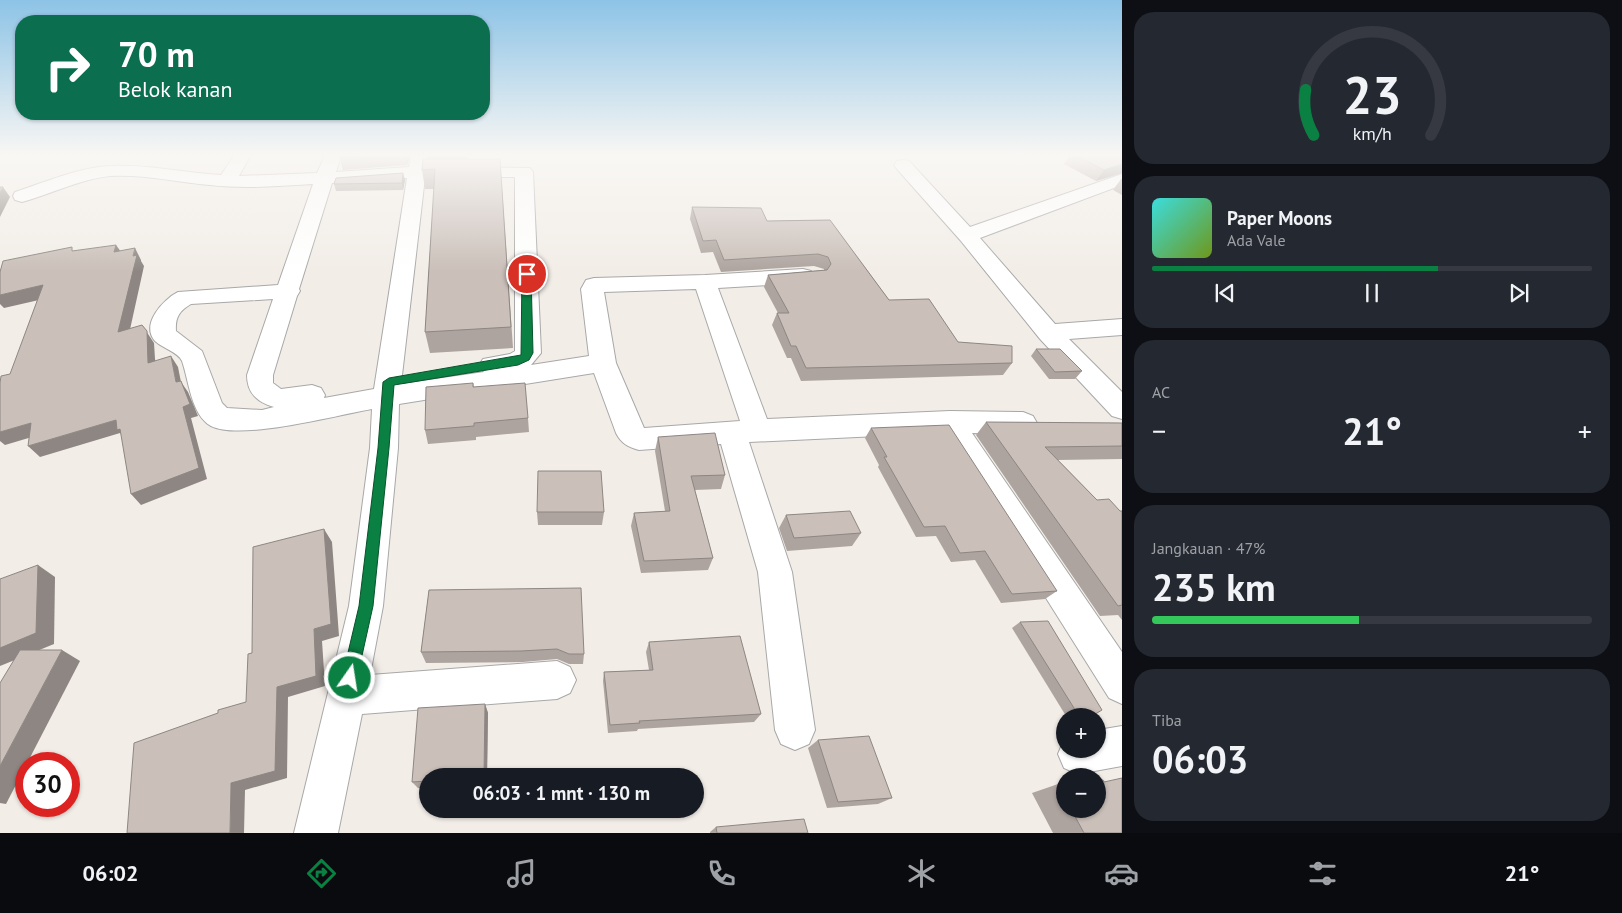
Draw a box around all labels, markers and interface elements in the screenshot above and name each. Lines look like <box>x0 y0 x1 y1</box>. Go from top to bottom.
text: 70 m <box>118 31 195 77</box>
icon: right <box>35 35 100 100</box>
text: 23 <box>1343 61 1401 128</box>
text: Belok kanan <box>118 75 232 103</box>
text: km/h <box>1352 122 1392 145</box>
text: Paper Moons <box>1227 206 1332 230</box>
text: Ada Vale <box>1227 230 1286 250</box>
pin <box>506 253 548 295</box>
icon: arrive <box>513 260 541 288</box>
icon: previous <box>1211 279 1239 307</box>
icon: pause <box>1358 279 1386 307</box>
icon: next <box>1505 279 1533 307</box>
text: AC <box>1152 382 1170 402</box>
text: 21° <box>1342 406 1402 455</box>
text: − <box>1152 412 1166 449</box>
text: + <box>1578 412 1592 449</box>
text: Jangkauan · 47% <box>1152 538 1265 558</box>
text: 235 km <box>1152 562 1276 611</box>
position arrow <box>323 651 375 703</box>
map controls <box>1056 708 1106 818</box>
button: + <box>1056 708 1106 758</box>
text: Tiba <box>1152 710 1182 730</box>
text: 06:03 <box>1152 734 1248 783</box>
speed limit sign: 30 <box>15 752 80 817</box>
button: − <box>1056 768 1106 818</box>
text: 06:03 · 1 mnt · 130 m <box>473 781 650 805</box>
icon: directions <box>304 856 339 891</box>
icon: music <box>504 856 539 891</box>
icon: phone <box>704 856 739 891</box>
icon: climate <box>904 856 939 891</box>
icon: car <box>1104 856 1139 891</box>
icon: filters <box>1305 856 1340 891</box>
text: 06:02 <box>83 859 138 887</box>
text: 21° <box>1505 859 1539 887</box>

